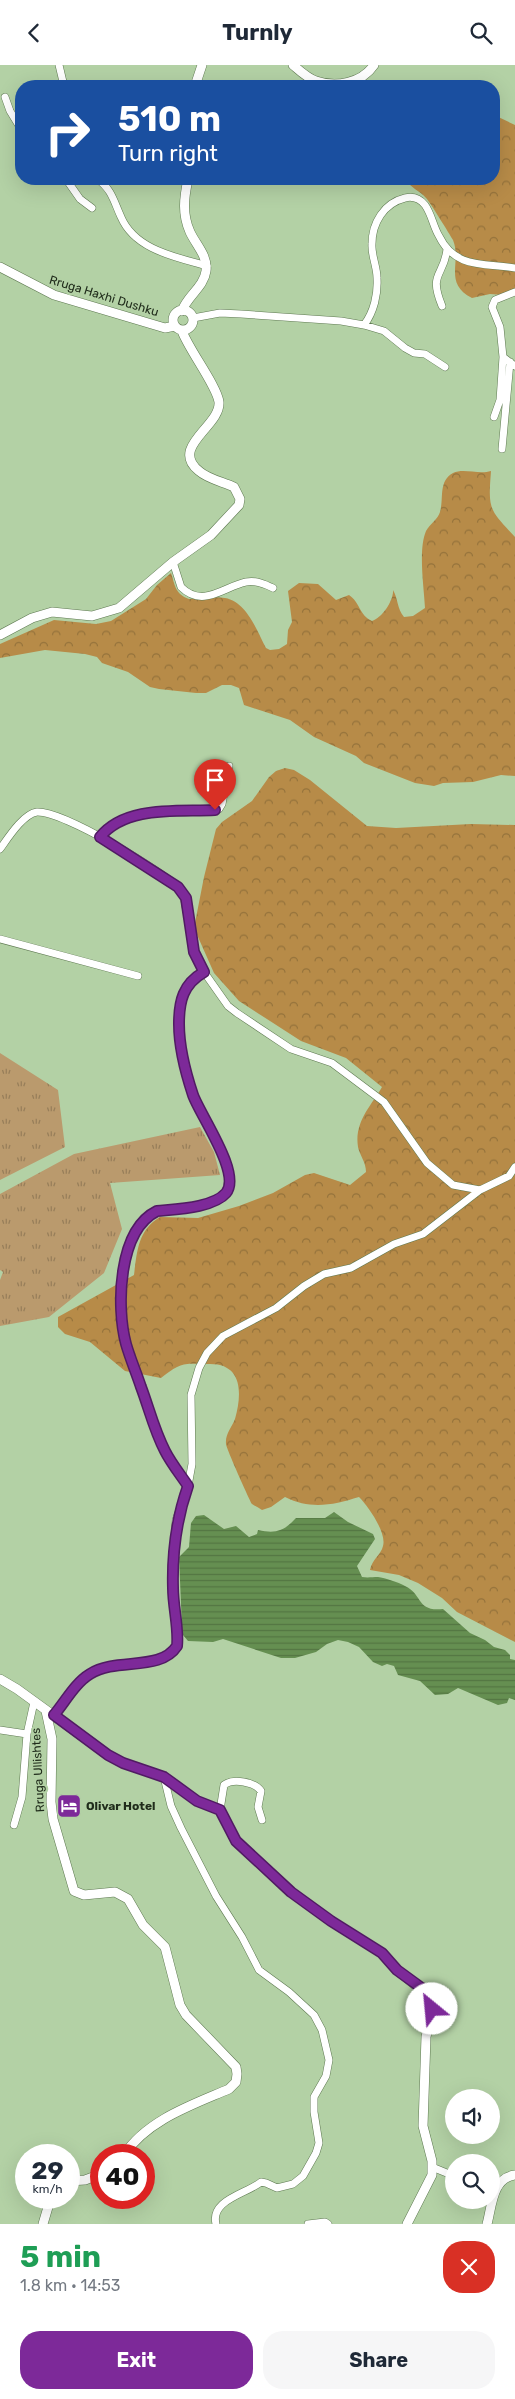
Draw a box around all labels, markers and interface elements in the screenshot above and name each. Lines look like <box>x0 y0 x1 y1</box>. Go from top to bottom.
icon: back <box>20 19 48 47</box>
text: Turnly <box>222 19 293 46</box>
icon: search <box>467 19 495 47</box>
text: 510 m <box>118 98 221 140</box>
icon: right <box>35 100 100 165</box>
text: Turn right <box>118 140 218 167</box>
street label: Rruga Haxhi Dushku <box>48 273 160 319</box>
pin <box>194 759 236 810</box>
icon: arrive <box>201 766 229 794</box>
street label: Rruga Ullishtes <box>29 1727 47 1813</box>
hotel icon: Olivar Hotel <box>56 1793 82 1819</box>
place label: Olivar Hotel <box>86 1799 156 1813</box>
position arrow <box>405 1982 457 2034</box>
map controls <box>445 2089 500 2209</box>
button: sound <box>445 2089 500 2144</box>
speed limit sign: 40 <box>90 2144 155 2209</box>
button: search <box>445 2154 500 2209</box>
text: 29 <box>31 2156 64 2185</box>
text: km/h <box>33 2182 62 2196</box>
text: 5 min <box>20 2239 101 2275</box>
button: close <box>443 2241 495 2293</box>
text: 1.8 km · 14:53 <box>20 2276 120 2295</box>
button: Exit <box>20 2331 253 2389</box>
button: Share <box>263 2331 495 2389</box>

